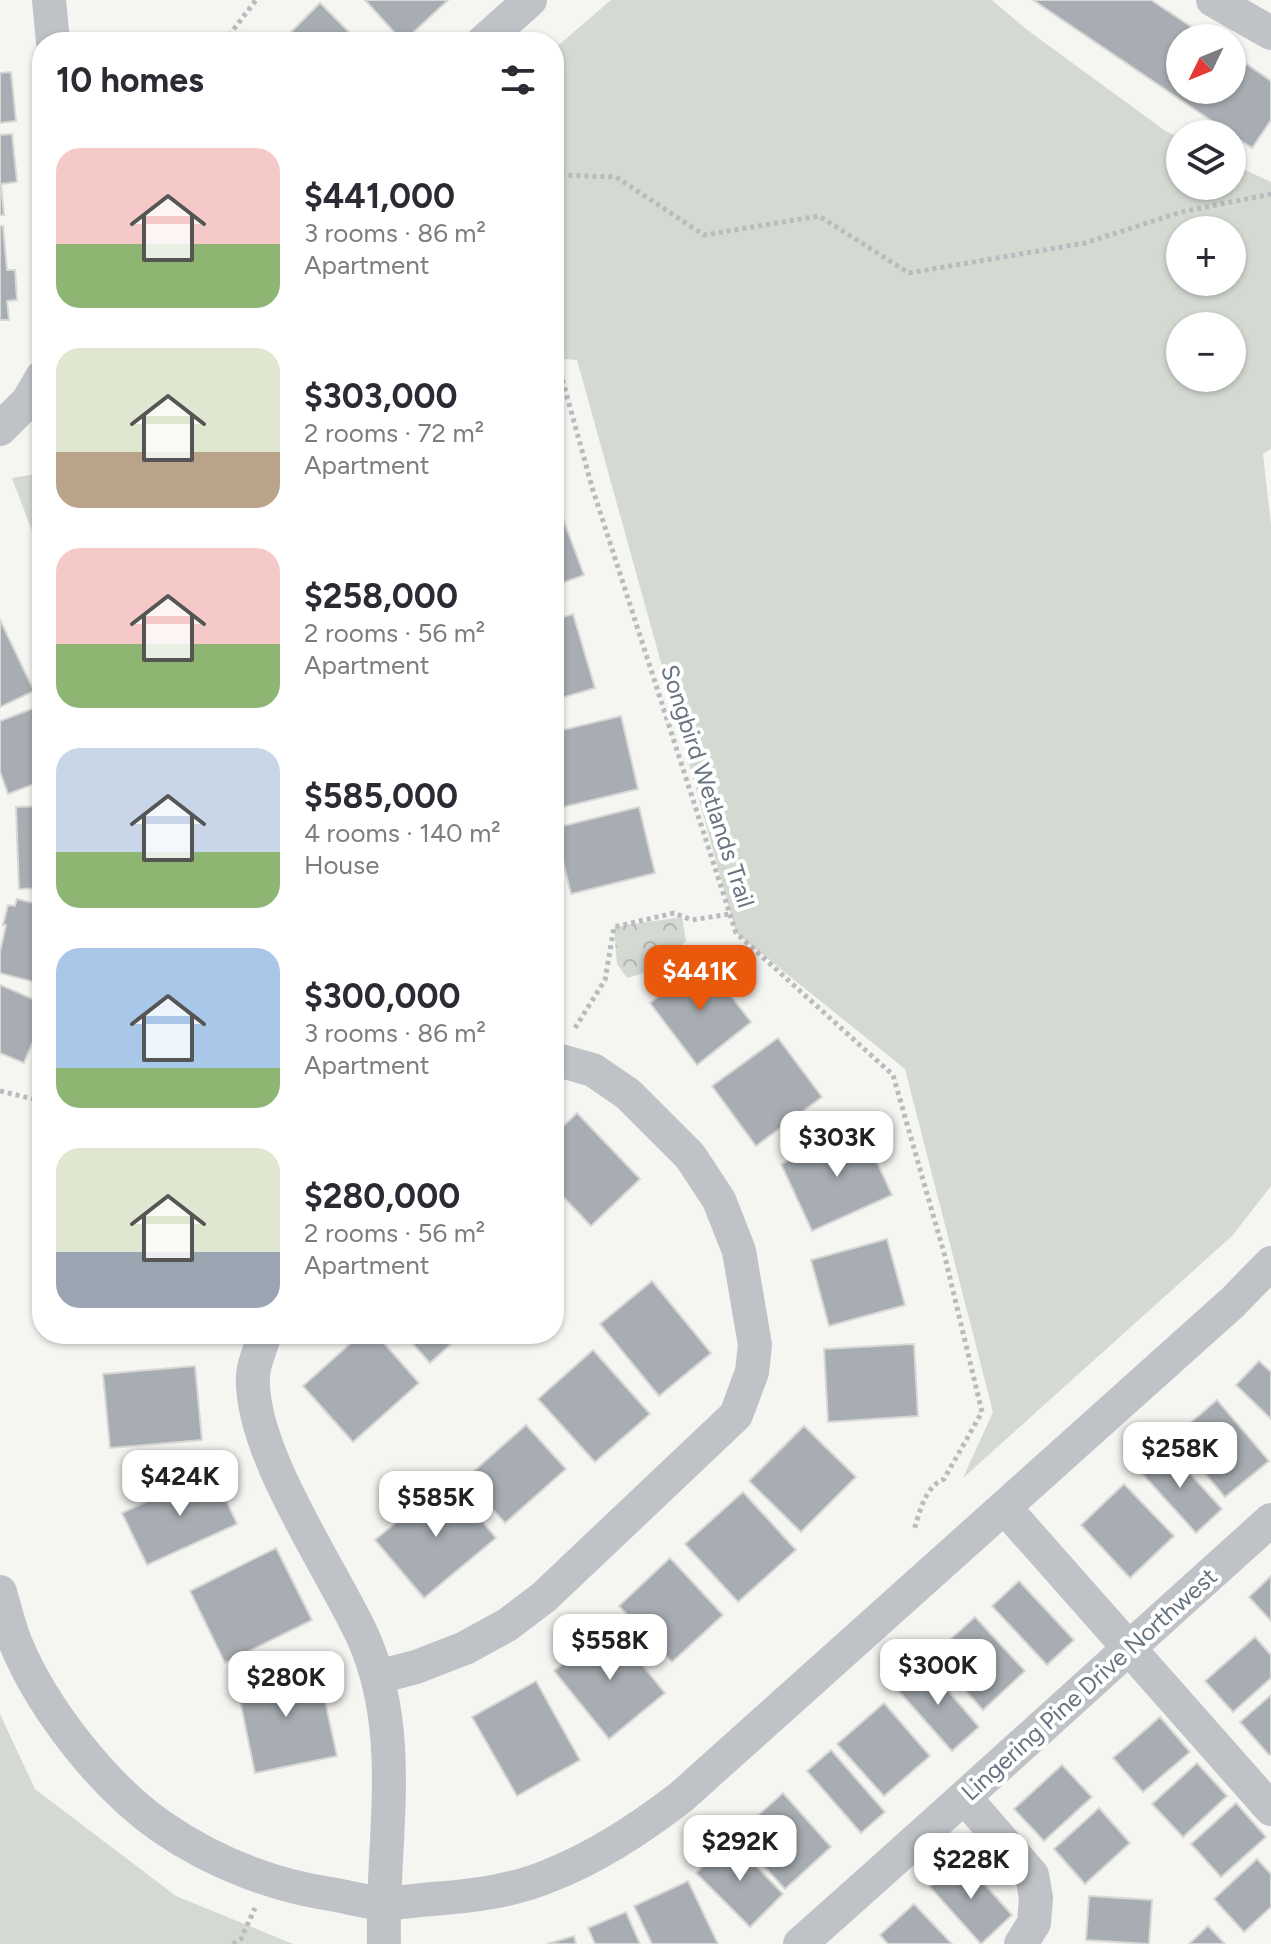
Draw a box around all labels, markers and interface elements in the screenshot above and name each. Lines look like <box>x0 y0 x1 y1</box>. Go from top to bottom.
north arrow <box>1166 24 1246 104</box>
map controls <box>1166 24 1246 392</box>
icon: filters <box>496 58 540 102</box>
text: 10 homes <box>56 60 204 101</box>
button: layers <box>1166 120 1246 200</box>
text: $441,000 <box>304 176 455 217</box>
icon: home <box>120 180 216 276</box>
button: + <box>1166 216 1246 296</box>
text: 3 rooms · 86 m² <box>304 217 486 249</box>
text: Apartment <box>304 249 430 281</box>
button: − <box>1166 312 1246 392</box>
text: $303,000 <box>304 376 458 417</box>
icon: home <box>120 380 216 476</box>
text: 2 rooms · 72 m² <box>304 417 484 449</box>
text: Apartment <box>304 449 430 481</box>
text: $258,000 <box>304 576 458 617</box>
icon: home <box>120 580 216 676</box>
text: 2 rooms · 56 m² <box>304 617 485 649</box>
text: Apartment <box>304 649 430 681</box>
street label: Songbird Wetlands Trail <box>655 661 761 911</box>
text: $585,000 <box>304 776 458 817</box>
icon: home <box>120 780 216 876</box>
text: 4 rooms · 140 m² <box>304 817 501 849</box>
text: House <box>304 849 379 881</box>
pin: $441K <box>644 945 756 1013</box>
text: $441K <box>662 955 738 987</box>
text: $300,000 <box>304 976 461 1017</box>
icon: home <box>120 980 216 1076</box>
text: 3 rooms · 86 m² <box>304 1017 486 1049</box>
text: Apartment <box>304 1049 430 1081</box>
pin: $303K <box>781 1111 893 1179</box>
text: $303K <box>798 1121 876 1153</box>
text: $280,000 <box>304 1176 460 1217</box>
icon: home <box>120 1180 216 1276</box>
text: 2 rooms · 56 m² <box>304 1217 485 1249</box>
text: Apartment <box>304 1249 430 1281</box>
pin: $258K <box>1124 1422 1236 1490</box>
text: $258K <box>1141 1432 1219 1464</box>
pin: $424K <box>124 1450 236 1518</box>
text: $424K <box>140 1460 220 1492</box>
pin: $585K <box>380 1471 492 1539</box>
text: $585K <box>397 1481 475 1513</box>
street label: Lingering Pine Drive Northwest <box>955 1562 1223 1806</box>
pin: $558K <box>554 1614 666 1682</box>
text: $558K <box>571 1624 649 1656</box>
pin: $300K <box>882 1639 994 1707</box>
text: $300K <box>898 1649 978 1681</box>
pin: $280K <box>230 1651 342 1719</box>
text: $280K <box>246 1661 326 1693</box>
pin: $292K <box>684 1815 796 1883</box>
text: $292K <box>702 1825 778 1857</box>
pin: $228K <box>915 1833 1027 1901</box>
text: $228K <box>932 1843 1010 1875</box>

